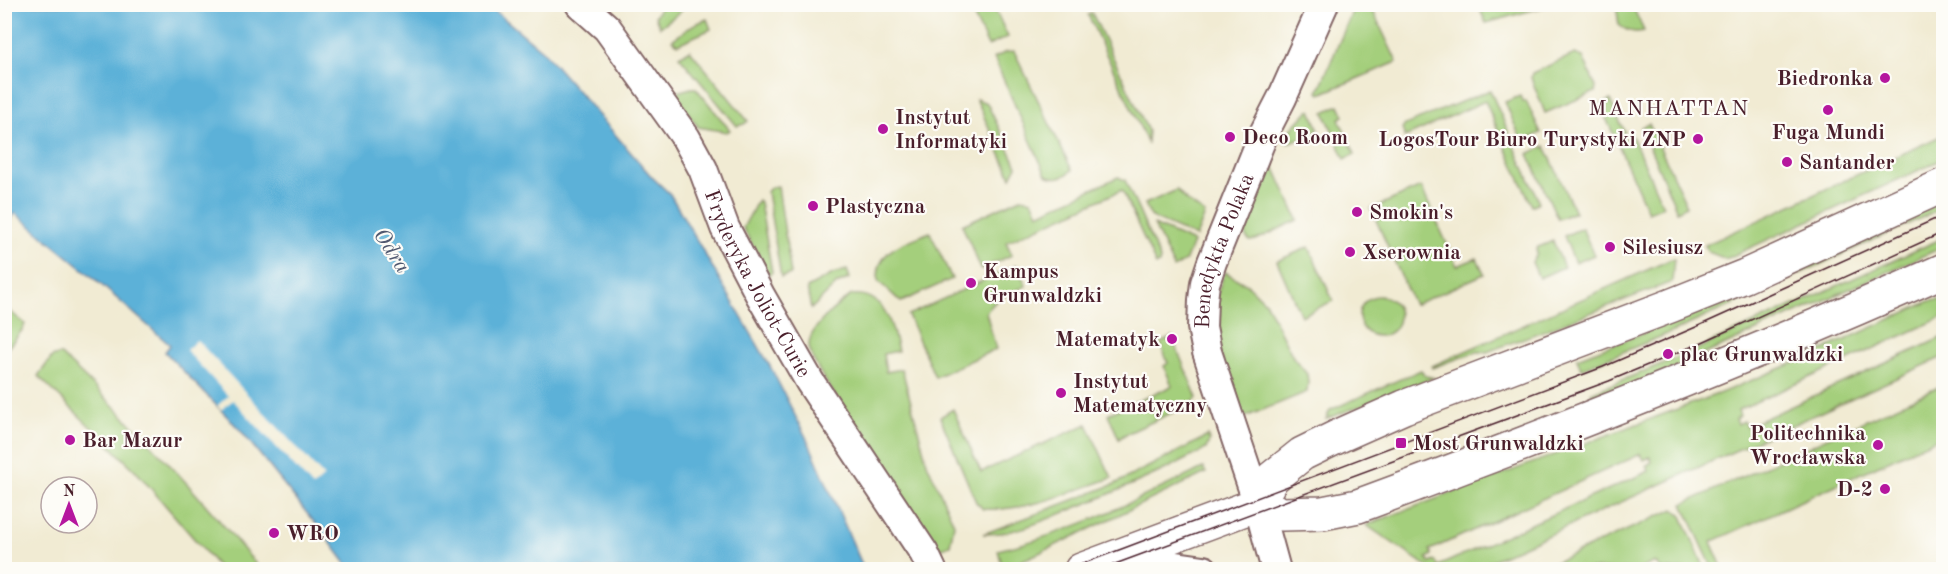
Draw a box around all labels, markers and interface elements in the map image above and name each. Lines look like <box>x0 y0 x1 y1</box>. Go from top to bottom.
place label: Biedronka <box>1777 69 1873 90</box>
marker: Biedronka <box>1878 71 1892 85</box>
district label: MANHATTAN <box>1588 98 1750 120</box>
marker: Fuga Mundi <box>1821 103 1835 117</box>
place label: Instytut Informatyki <box>895 108 1007 153</box>
marker: Instytut Informatyki <box>876 122 890 136</box>
place label: Fuga Mundi <box>1771 123 1885 144</box>
place label: Deco Room <box>1242 128 1348 149</box>
marker: Deco Room <box>1223 130 1237 144</box>
place label: LogosTour Biuro Turystyki ZNP <box>1378 130 1686 151</box>
marker: LogosTour Biuro Turystyki ZNP <box>1691 132 1705 146</box>
place label: Santander <box>1799 153 1895 174</box>
marker: Santander <box>1780 155 1794 169</box>
street label: Benedykta Polaka <box>1193 171 1259 329</box>
street label: Fryderyka Joliot-Curie <box>700 187 814 381</box>
place label: Plastyczna <box>825 197 926 218</box>
marker: Plastyczna <box>806 199 820 213</box>
place label: Smokin's <box>1369 203 1453 224</box>
marker: Smokin's <box>1350 205 1364 219</box>
water label: Odra <box>369 225 414 278</box>
place label: Silesiusz <box>1622 238 1703 259</box>
marker: Silesiusz <box>1603 240 1617 254</box>
place label: Xserownia <box>1362 243 1461 264</box>
marker: Xserownia <box>1343 245 1357 259</box>
place label: Kampus Grunwaldzki <box>983 262 1102 307</box>
marker: Kampus Grunwaldzki <box>964 276 978 290</box>
place label: Matematyk <box>1055 330 1160 351</box>
marker: Matematyk <box>1165 332 1179 346</box>
place label: plac Grunwaldzki <box>1680 345 1843 366</box>
marker: plac Grunwaldzki <box>1661 347 1675 361</box>
place label: Instytut Matematyczny <box>1073 372 1207 417</box>
marker: Instytut Matematyczny <box>1054 386 1068 400</box>
place label: Politechnika Wrocławska <box>1749 424 1866 469</box>
place label: Bar Mazur <box>82 431 182 452</box>
marker: Bar Mazur <box>63 433 77 447</box>
place label: Most Grunwaldzki <box>1413 434 1584 455</box>
marker: Most Grunwaldzki <box>1394 436 1408 450</box>
marker: Politechnika Wrocławska <box>1871 438 1885 452</box>
north arrow <box>39 475 99 535</box>
place label: D-2 <box>1837 480 1873 501</box>
marker: D-2 <box>1878 482 1892 496</box>
text: N <box>63 484 76 500</box>
place label: WRO <box>286 524 339 545</box>
marker: WRO <box>267 526 281 540</box>

